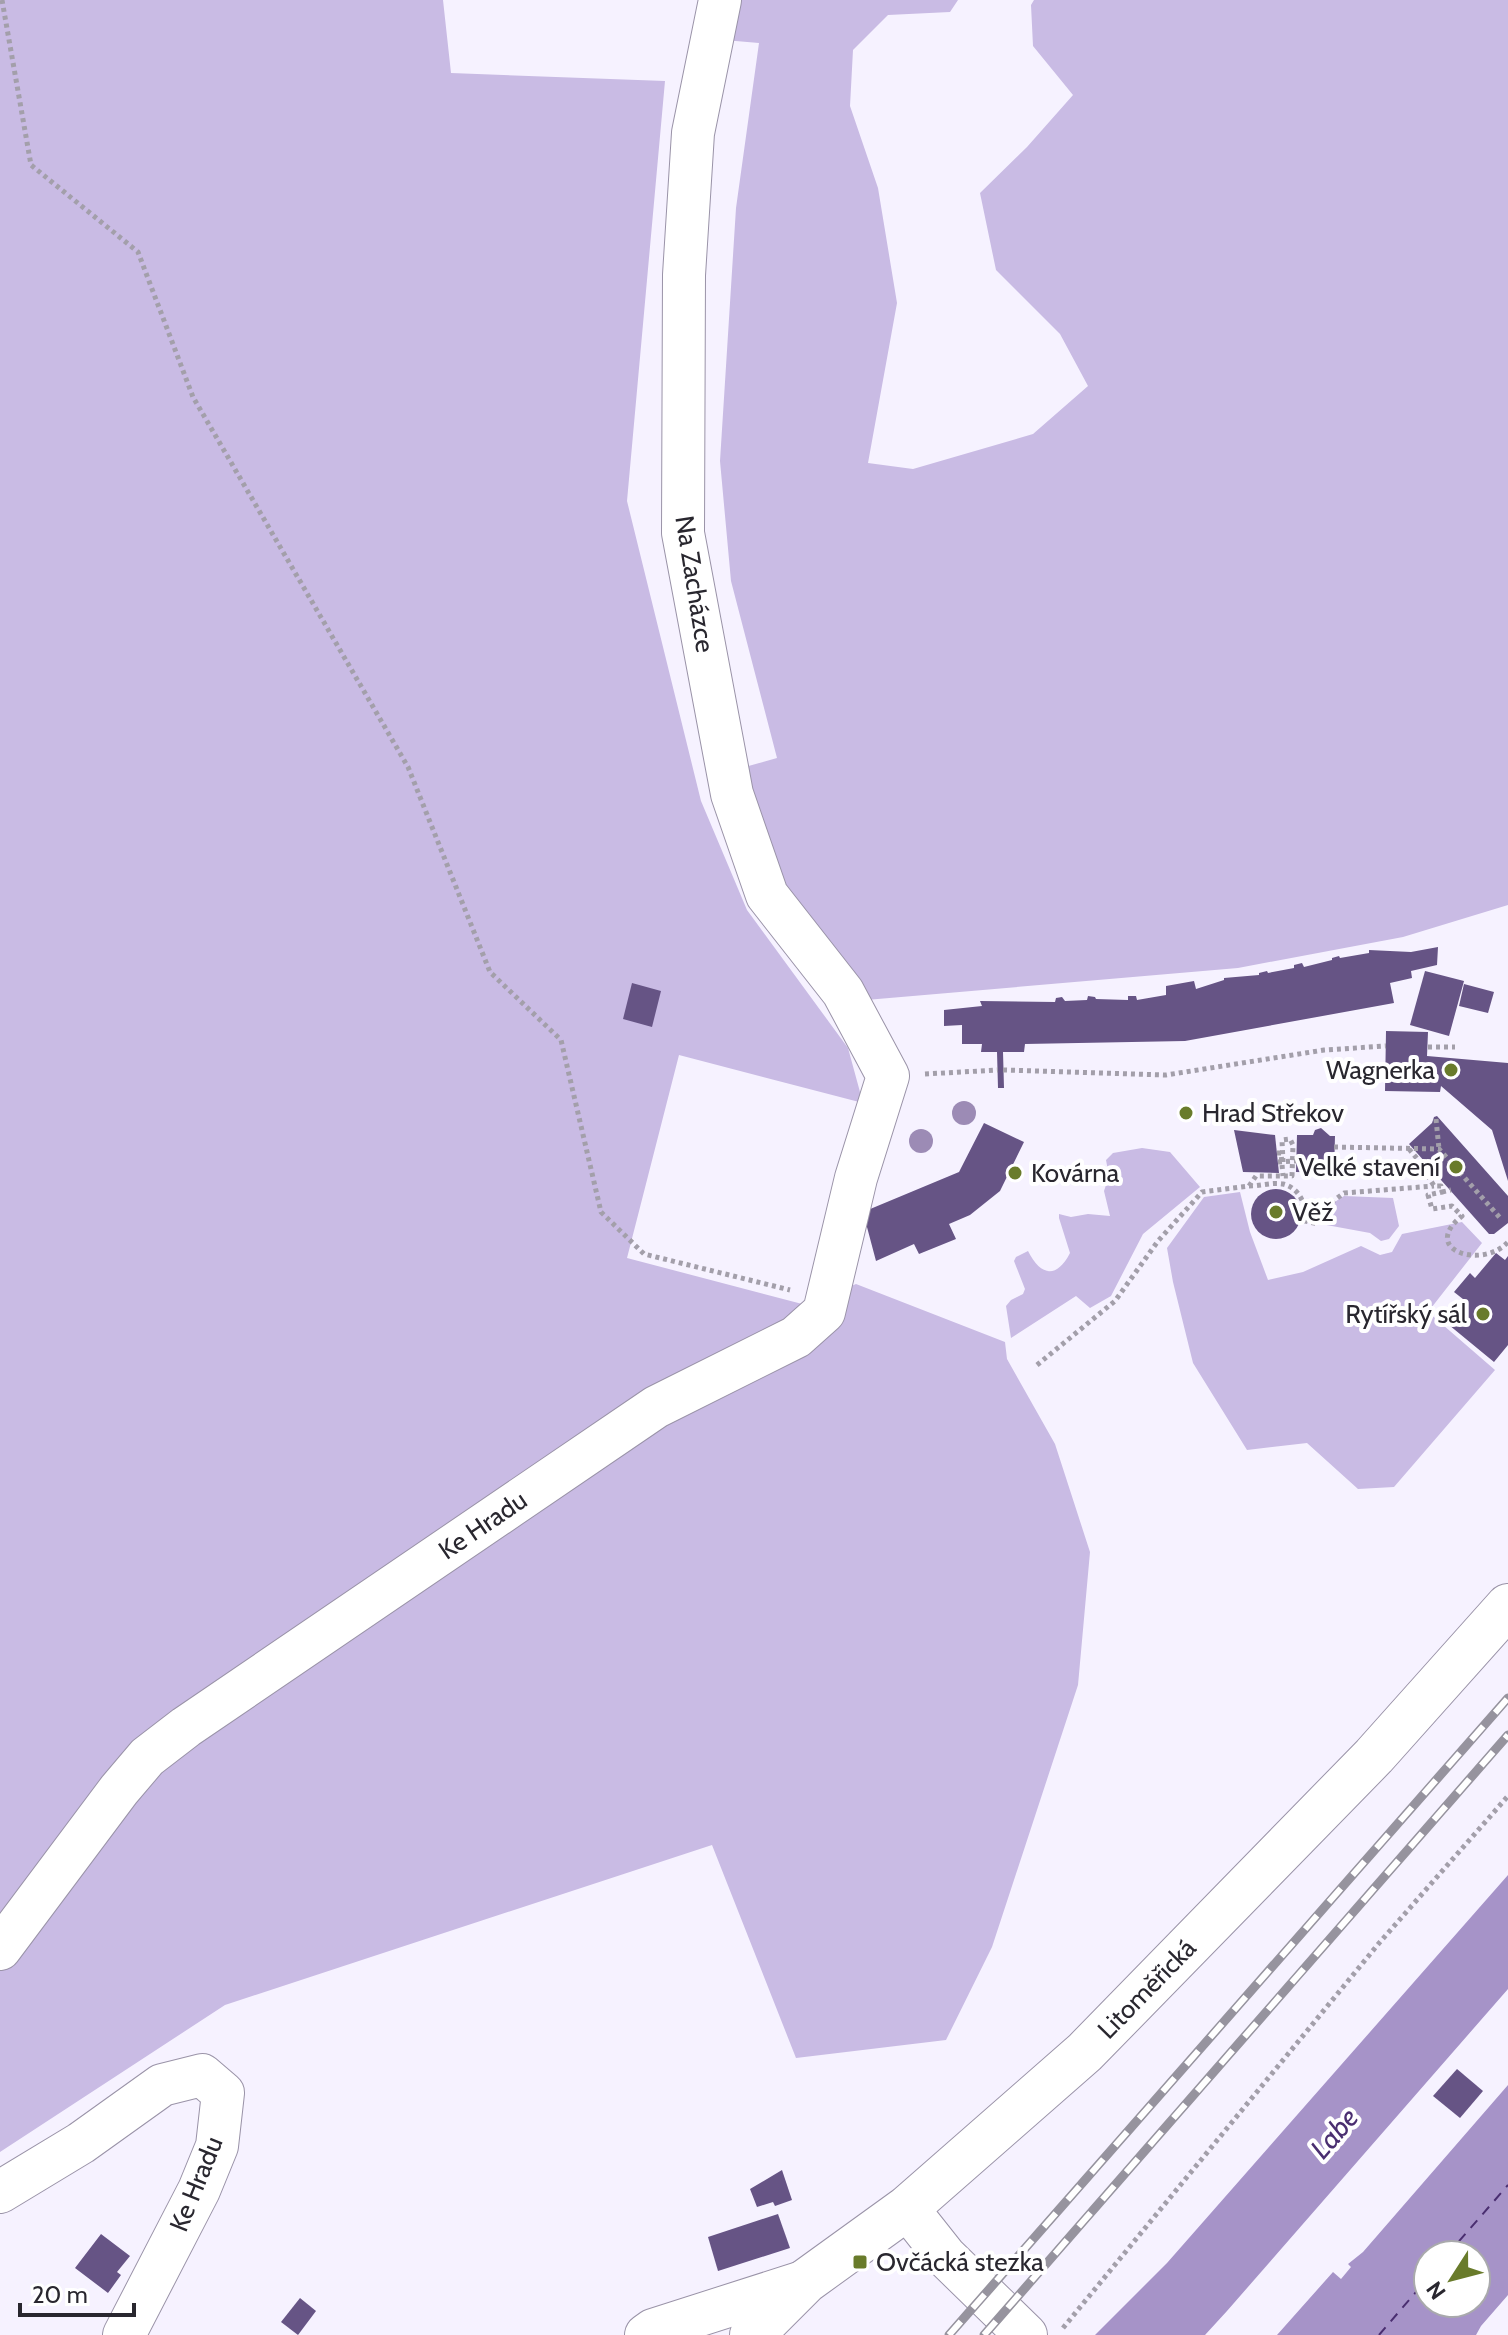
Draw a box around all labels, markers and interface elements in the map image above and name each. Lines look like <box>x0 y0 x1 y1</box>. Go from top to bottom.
street label: Na Zacházce <box>668 513 722 655</box>
place label: Wagnerka <box>1326 1054 1436 1086</box>
marker: Wagnerka <box>1442 1061 1460 1079</box>
place label: Hrad Střekov <box>1202 1097 1344 1129</box>
marker: Hrad Střekov <box>1177 1104 1195 1122</box>
place label: Velké stavení <box>1299 1151 1440 1183</box>
place label: Kovárna <box>1031 1157 1120 1189</box>
marker: Velké stavení <box>1447 1158 1465 1176</box>
marker: Kovárna <box>1006 1164 1024 1182</box>
place label: Věž <box>1292 1196 1333 1228</box>
marker: Věž <box>1267 1203 1285 1221</box>
place label: Rytířský sál <box>1345 1298 1467 1330</box>
marker: Rytířský sál <box>1474 1305 1492 1323</box>
street label: Ke Hradu <box>432 1484 533 1566</box>
street label: Litoměřická <box>1091 1932 1203 2045</box>
water label: Labe <box>1303 2101 1365 2165</box>
street label: Ke Hradu <box>162 2132 230 2236</box>
north arrow <box>1412 2239 1492 2319</box>
place label: Ovčácká stezka <box>876 2246 1044 2278</box>
marker: Ovčácká stezka <box>851 2253 869 2271</box>
scale bar <box>20 2267 134 2317</box>
text: N <box>1421 2276 1452 2305</box>
text: 20 m <box>32 2280 88 2309</box>

